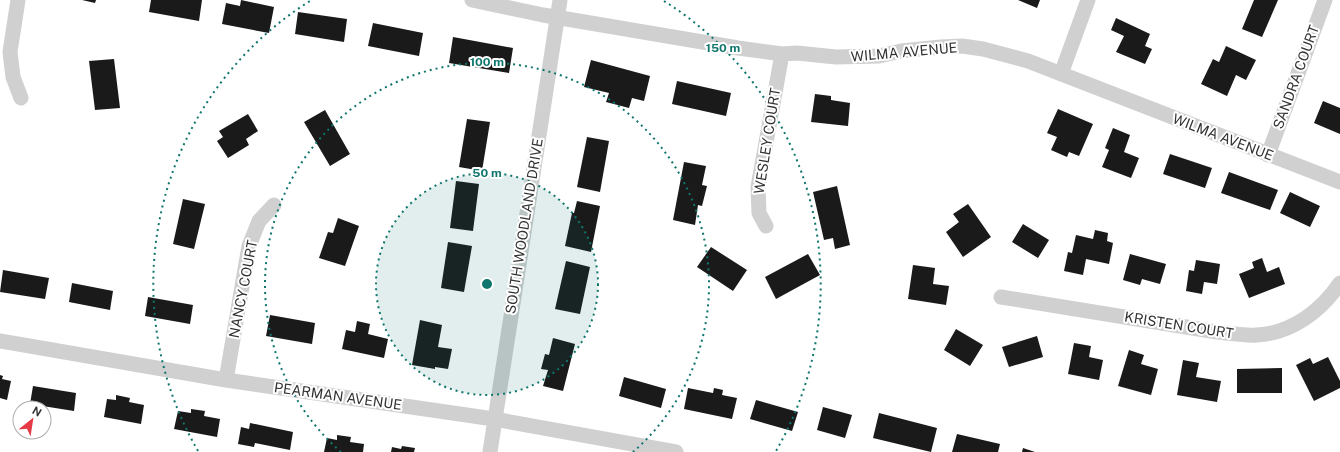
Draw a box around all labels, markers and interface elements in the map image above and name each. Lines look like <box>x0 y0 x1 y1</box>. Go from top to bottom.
street label: SANDRA COURT <box>1270 23 1322 131</box>
street label: WILMA AVENUE <box>850 39 958 65</box>
text: 150 m <box>706 41 740 55</box>
text: 100 m <box>470 55 504 69</box>
street label: WESLEY COURT <box>751 87 783 195</box>
street label: WILMA AVENUE <box>1170 110 1276 164</box>
street label: SOUTH WOODLAND DRIVE <box>502 137 546 315</box>
text: 50 m <box>472 166 502 180</box>
street label: NANCY COURT <box>226 239 260 339</box>
centre of rings <box>480 277 494 291</box>
street label: KRISTEN COURT <box>1123 308 1235 342</box>
street label: PEARMAN AVENUE <box>273 379 403 413</box>
north arrow <box>12 400 52 440</box>
text: N <box>30 404 44 419</box>

